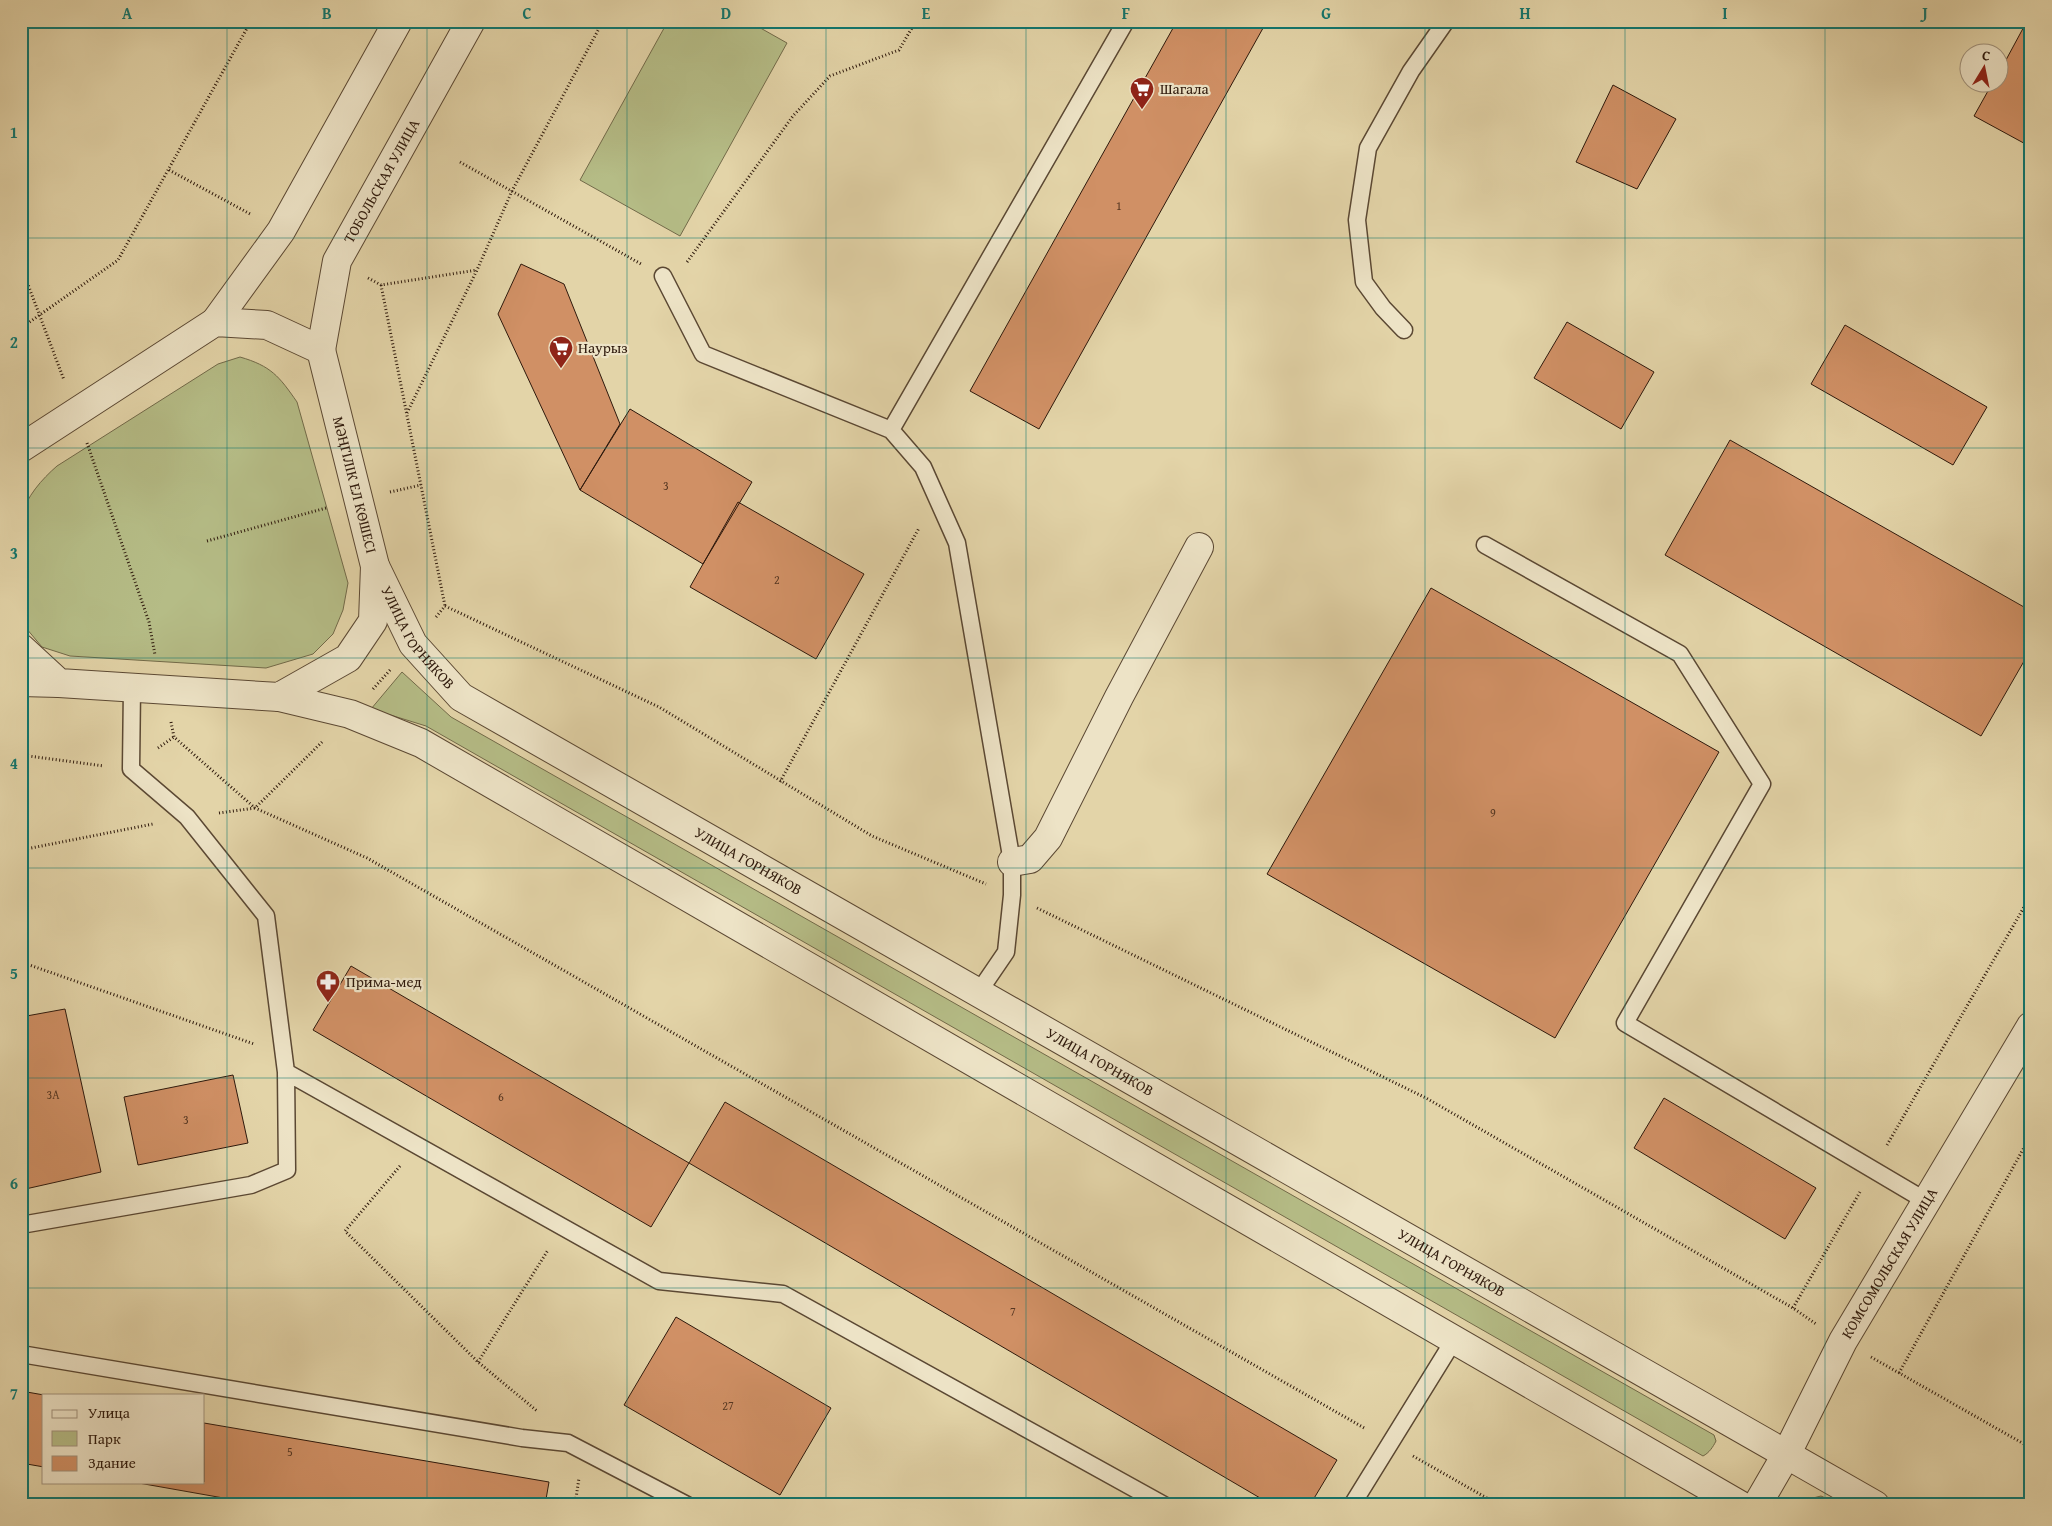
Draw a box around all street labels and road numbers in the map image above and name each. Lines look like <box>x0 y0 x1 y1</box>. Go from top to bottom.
street label: ТОБОЛЬСКАЯ УЛИЦА <box>338 115 424 247</box>
street label: МӘҢГІЛІК ЕЛ КӨШЕСІ <box>328 414 382 555</box>
street label: УЛИЦА ГОРНЯКОВ <box>376 582 460 693</box>
street label: УЛИЦА ГОРНЯКОВ <box>691 822 806 900</box>
street label: УЛИЦА ГОРНЯКОВ <box>1042 1022 1158 1101</box>
street label: КОМСОМОЛЬСКАЯ УЛИЦА <box>1836 1183 1942 1342</box>
street label: УЛИЦА ГОРНЯКОВ <box>1394 1223 1509 1302</box>

